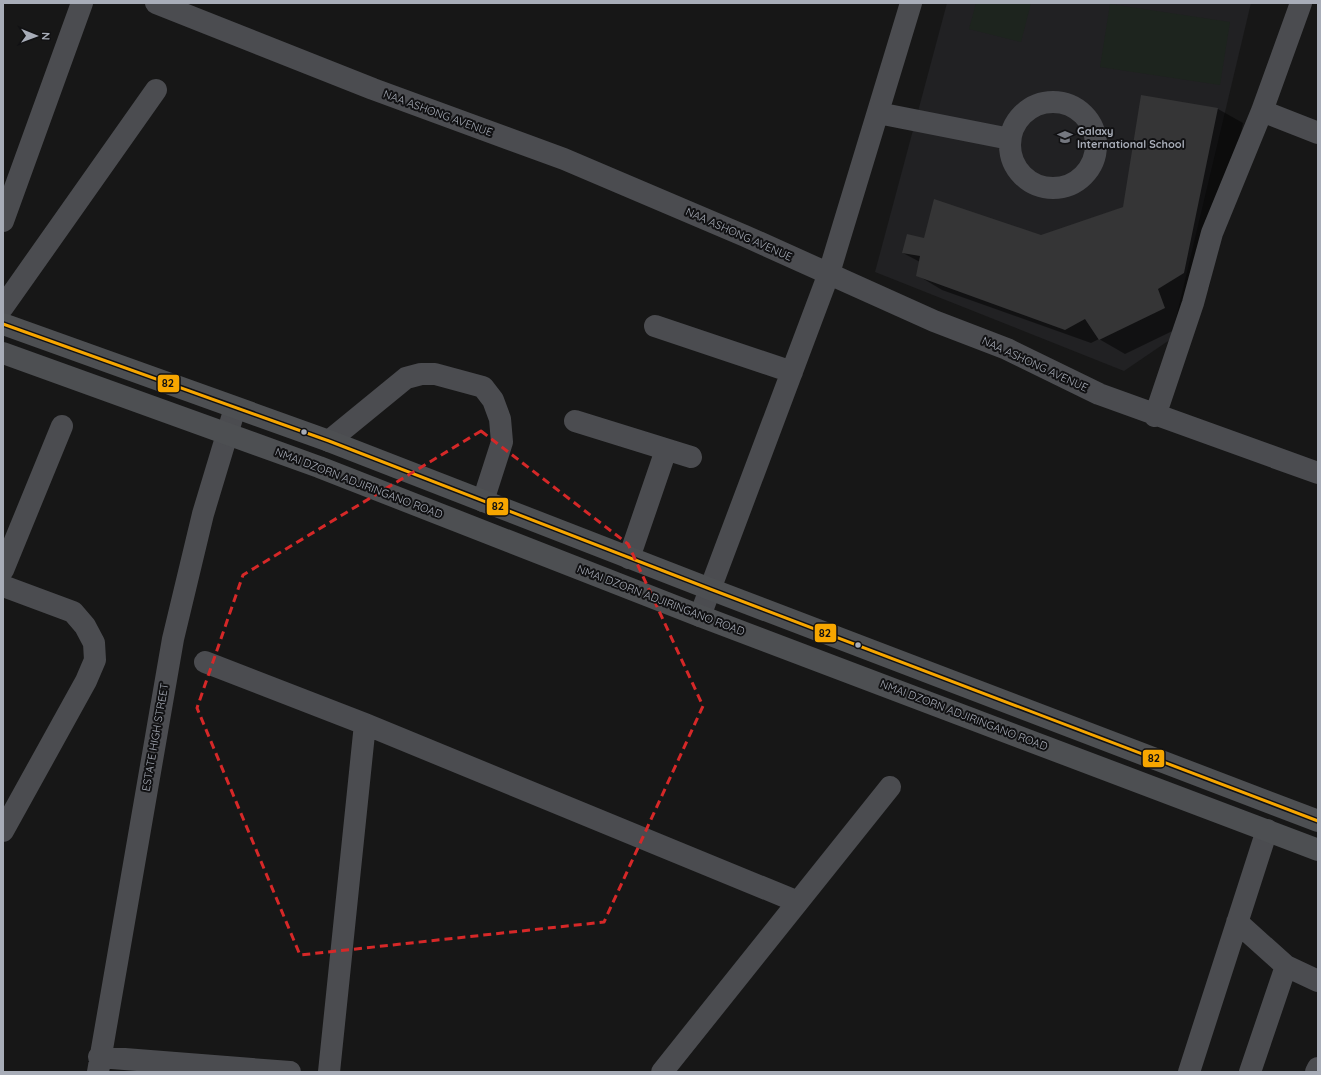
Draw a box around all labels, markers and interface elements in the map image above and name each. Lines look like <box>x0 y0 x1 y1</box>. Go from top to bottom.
north arrow <box>16 16 56 56</box>
text: N <box>39 32 53 40</box>
street label: NAA ASHONG AVENUE <box>381 87 495 139</box>
place label: Galaxy International School <box>1077 124 1185 151</box>
school or university icon: Galaxy International School <box>1056 128 1074 146</box>
street label: NAA ASHONG AVENUE <box>683 204 795 264</box>
street label: NAA ASHONG AVENUE <box>980 333 1090 395</box>
line badge: 82 <box>157 374 180 393</box>
text: 82 <box>162 376 174 390</box>
unlabelled marker <box>299 427 309 437</box>
street label: NMAI DZORN ADJIRINGANO ROAD <box>273 444 445 522</box>
line badge: 82 <box>486 497 509 516</box>
text: 82 <box>492 499 504 513</box>
street label: NMAI DZORN ADJIRINGANO ROAD <box>575 561 747 639</box>
line badge: 82 <box>814 623 837 643</box>
text: 82 <box>819 626 831 640</box>
unlabelled marker <box>853 640 863 650</box>
street label: NMAI DZORN ADJIRINGANO ROAD <box>878 676 1050 754</box>
street label: ESTATE HIGH STREET <box>139 681 171 792</box>
line badge: 82 <box>1142 749 1165 768</box>
text: 82 <box>1148 751 1160 765</box>

